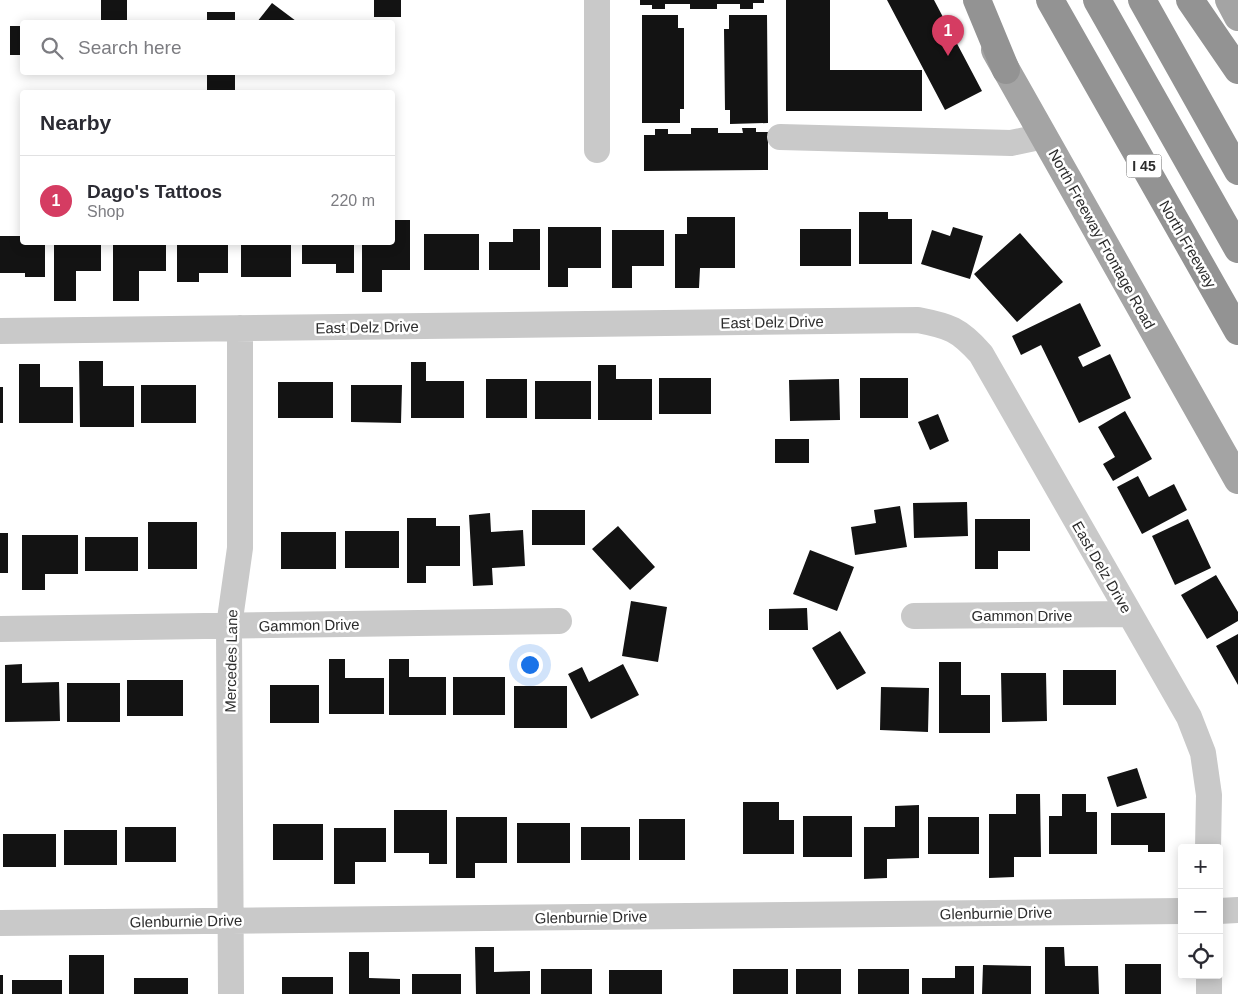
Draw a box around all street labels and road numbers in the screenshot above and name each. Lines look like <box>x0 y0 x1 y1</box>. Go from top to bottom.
street label: North Freeway Frontage Road <box>1045 146 1159 332</box>
road number: I 45 <box>1126 154 1162 178</box>
street label: North Freeway <box>1156 197 1220 291</box>
street label: East Delz Drive <box>720 313 824 331</box>
street label: East Delz Drive <box>315 318 419 336</box>
street label: East Delz Drive <box>1069 518 1135 616</box>
street label: Gammon Drive <box>972 607 1072 624</box>
street label: Mercedes Lane <box>222 609 240 713</box>
street label: Gammon Drive <box>258 616 360 634</box>
street label: Glenburnie Drive <box>940 904 1052 922</box>
street label: Glenburnie Drive <box>535 908 647 926</box>
street label: Glenburnie Drive <box>130 912 242 930</box>

